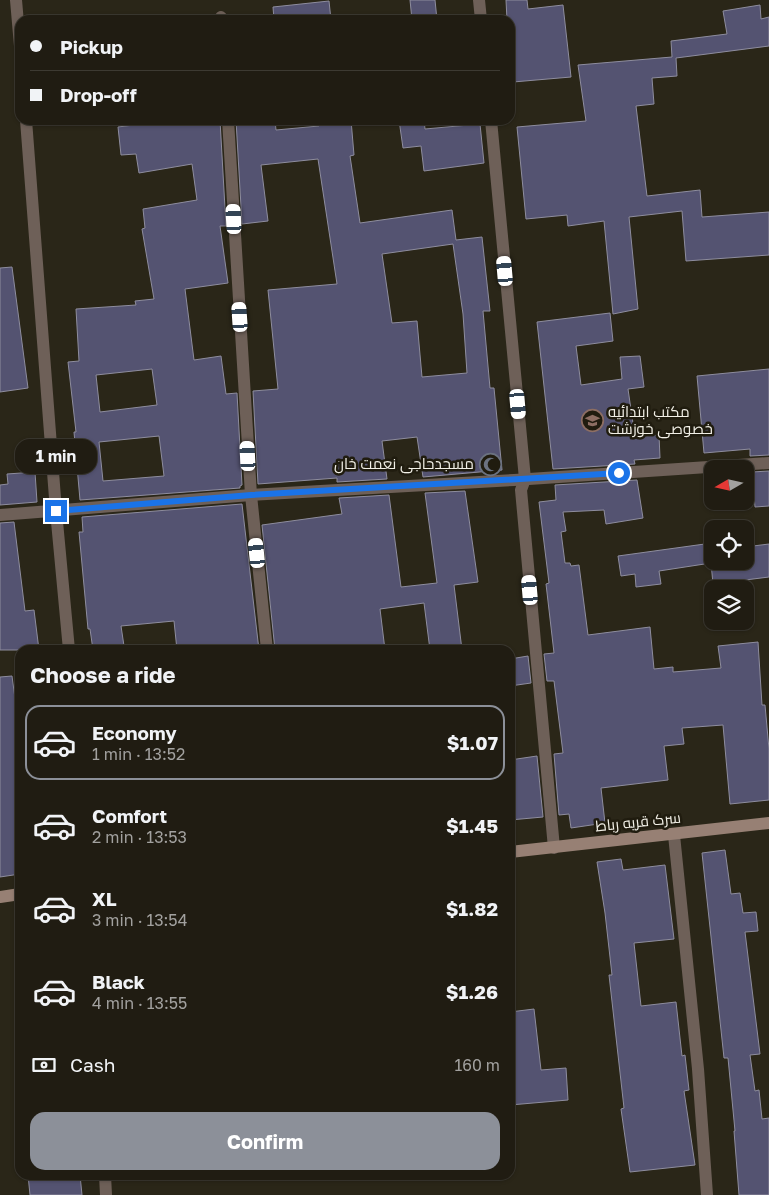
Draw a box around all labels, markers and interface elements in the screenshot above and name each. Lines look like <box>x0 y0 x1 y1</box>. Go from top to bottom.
text: Pickup <box>60 35 123 58</box>
text: Drop-off <box>60 83 137 106</box>
car <box>225 204 242 234</box>
car <box>496 255 513 287</box>
car <box>231 302 248 332</box>
car <box>509 388 526 420</box>
place label: مکتب ابتدائیه خصوصی خوزشت <box>608 402 713 439</box>
school or university icon: مکتب ابتدائیه خصوصی خوزشت <box>580 409 604 433</box>
callout: 1 min <box>15 438 97 474</box>
car <box>239 441 256 471</box>
text: 1 min <box>36 446 76 466</box>
mosque icon: مسجدحاجی نعمت خان <box>478 452 502 476</box>
place label: مسجدحاجی نعمت خان <box>334 454 474 474</box>
north arrow <box>704 460 754 510</box>
map controls <box>704 460 754 630</box>
route start <box>608 462 630 484</box>
route end <box>45 500 67 522</box>
button: locate <box>704 520 754 570</box>
car <box>247 537 266 569</box>
car <box>521 574 538 606</box>
button: layers <box>704 580 754 630</box>
text: Choose a ride <box>30 661 176 688</box>
icon: car <box>32 720 77 765</box>
text: Economy <box>92 721 177 744</box>
text: $1.07 <box>447 731 498 754</box>
text: 1 min · 13:52 <box>92 744 185 764</box>
icon: car <box>32 803 77 848</box>
text: Comfort <box>92 804 167 827</box>
street label: سرک قریه رباط <box>594 808 682 835</box>
text: $1.45 <box>446 814 498 837</box>
text: 2 min · 13:53 <box>92 827 187 847</box>
icon: car <box>32 886 77 931</box>
text: XL <box>92 887 117 910</box>
text: $1.82 <box>446 897 498 920</box>
text: 3 min · 13:54 <box>92 910 187 930</box>
icon: car <box>32 969 77 1014</box>
text: Black <box>92 970 145 993</box>
text: $1.26 <box>446 980 498 1003</box>
text: 4 min · 13:55 <box>92 993 187 1013</box>
icon: cash <box>30 1051 58 1079</box>
text: Cash <box>70 1053 115 1076</box>
text: 160 m <box>454 1055 500 1075</box>
button: Confirm <box>30 1112 500 1170</box>

